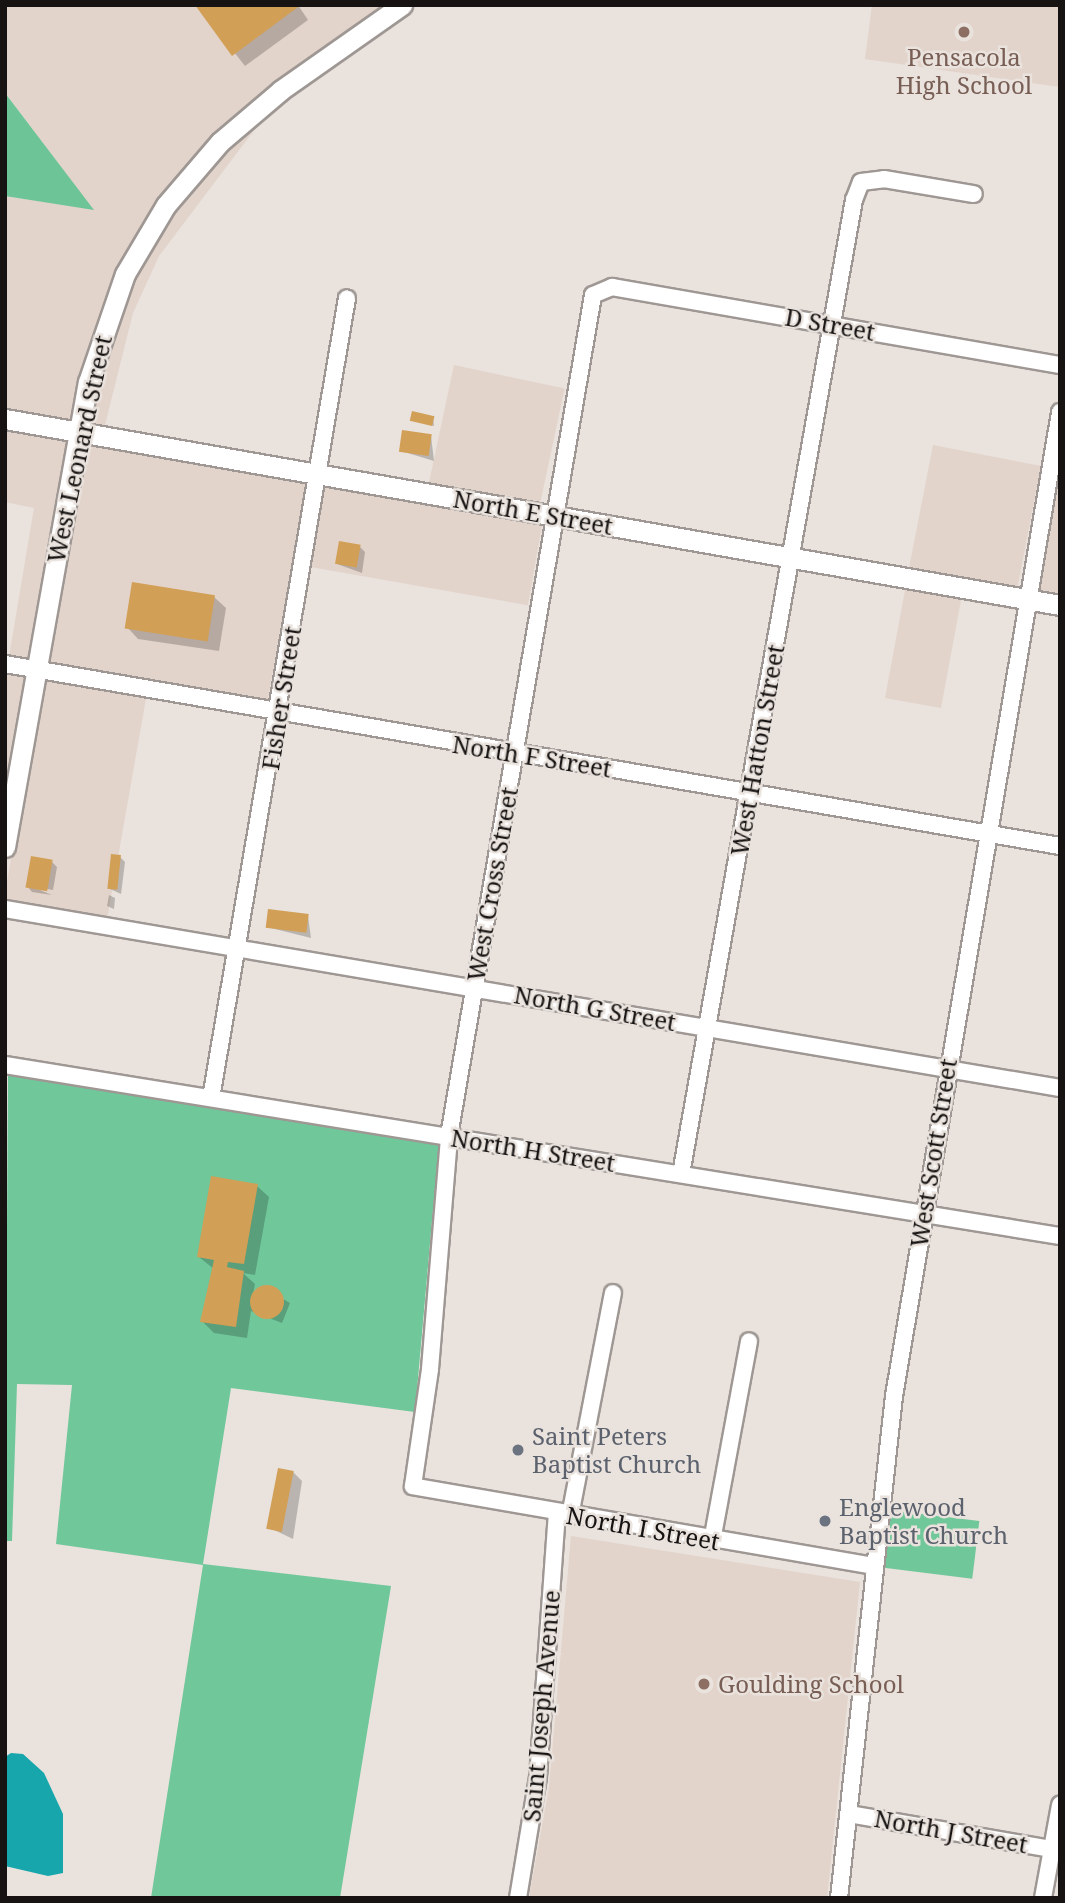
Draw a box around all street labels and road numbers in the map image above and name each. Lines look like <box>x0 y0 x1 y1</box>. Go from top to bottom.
street label: D Street <box>783 302 877 346</box>
street label: West Leonard Street <box>41 333 117 565</box>
street label: North E Street <box>451 484 615 540</box>
street label: Fisher Street <box>255 624 307 772</box>
street label: West Hatton Street <box>724 642 790 858</box>
street label: North F Street <box>450 729 614 783</box>
street label: West Cross Street <box>461 785 523 983</box>
street label: North G Street <box>512 980 678 1036</box>
street label: West Scott Street <box>904 1057 962 1249</box>
street label: North H Street <box>449 1123 617 1177</box>
street label: North I Street <box>564 1500 722 1556</box>
street label: Saint Joseph Avenue <box>517 1589 565 1823</box>
street label: North J Street <box>872 1803 1030 1859</box>

